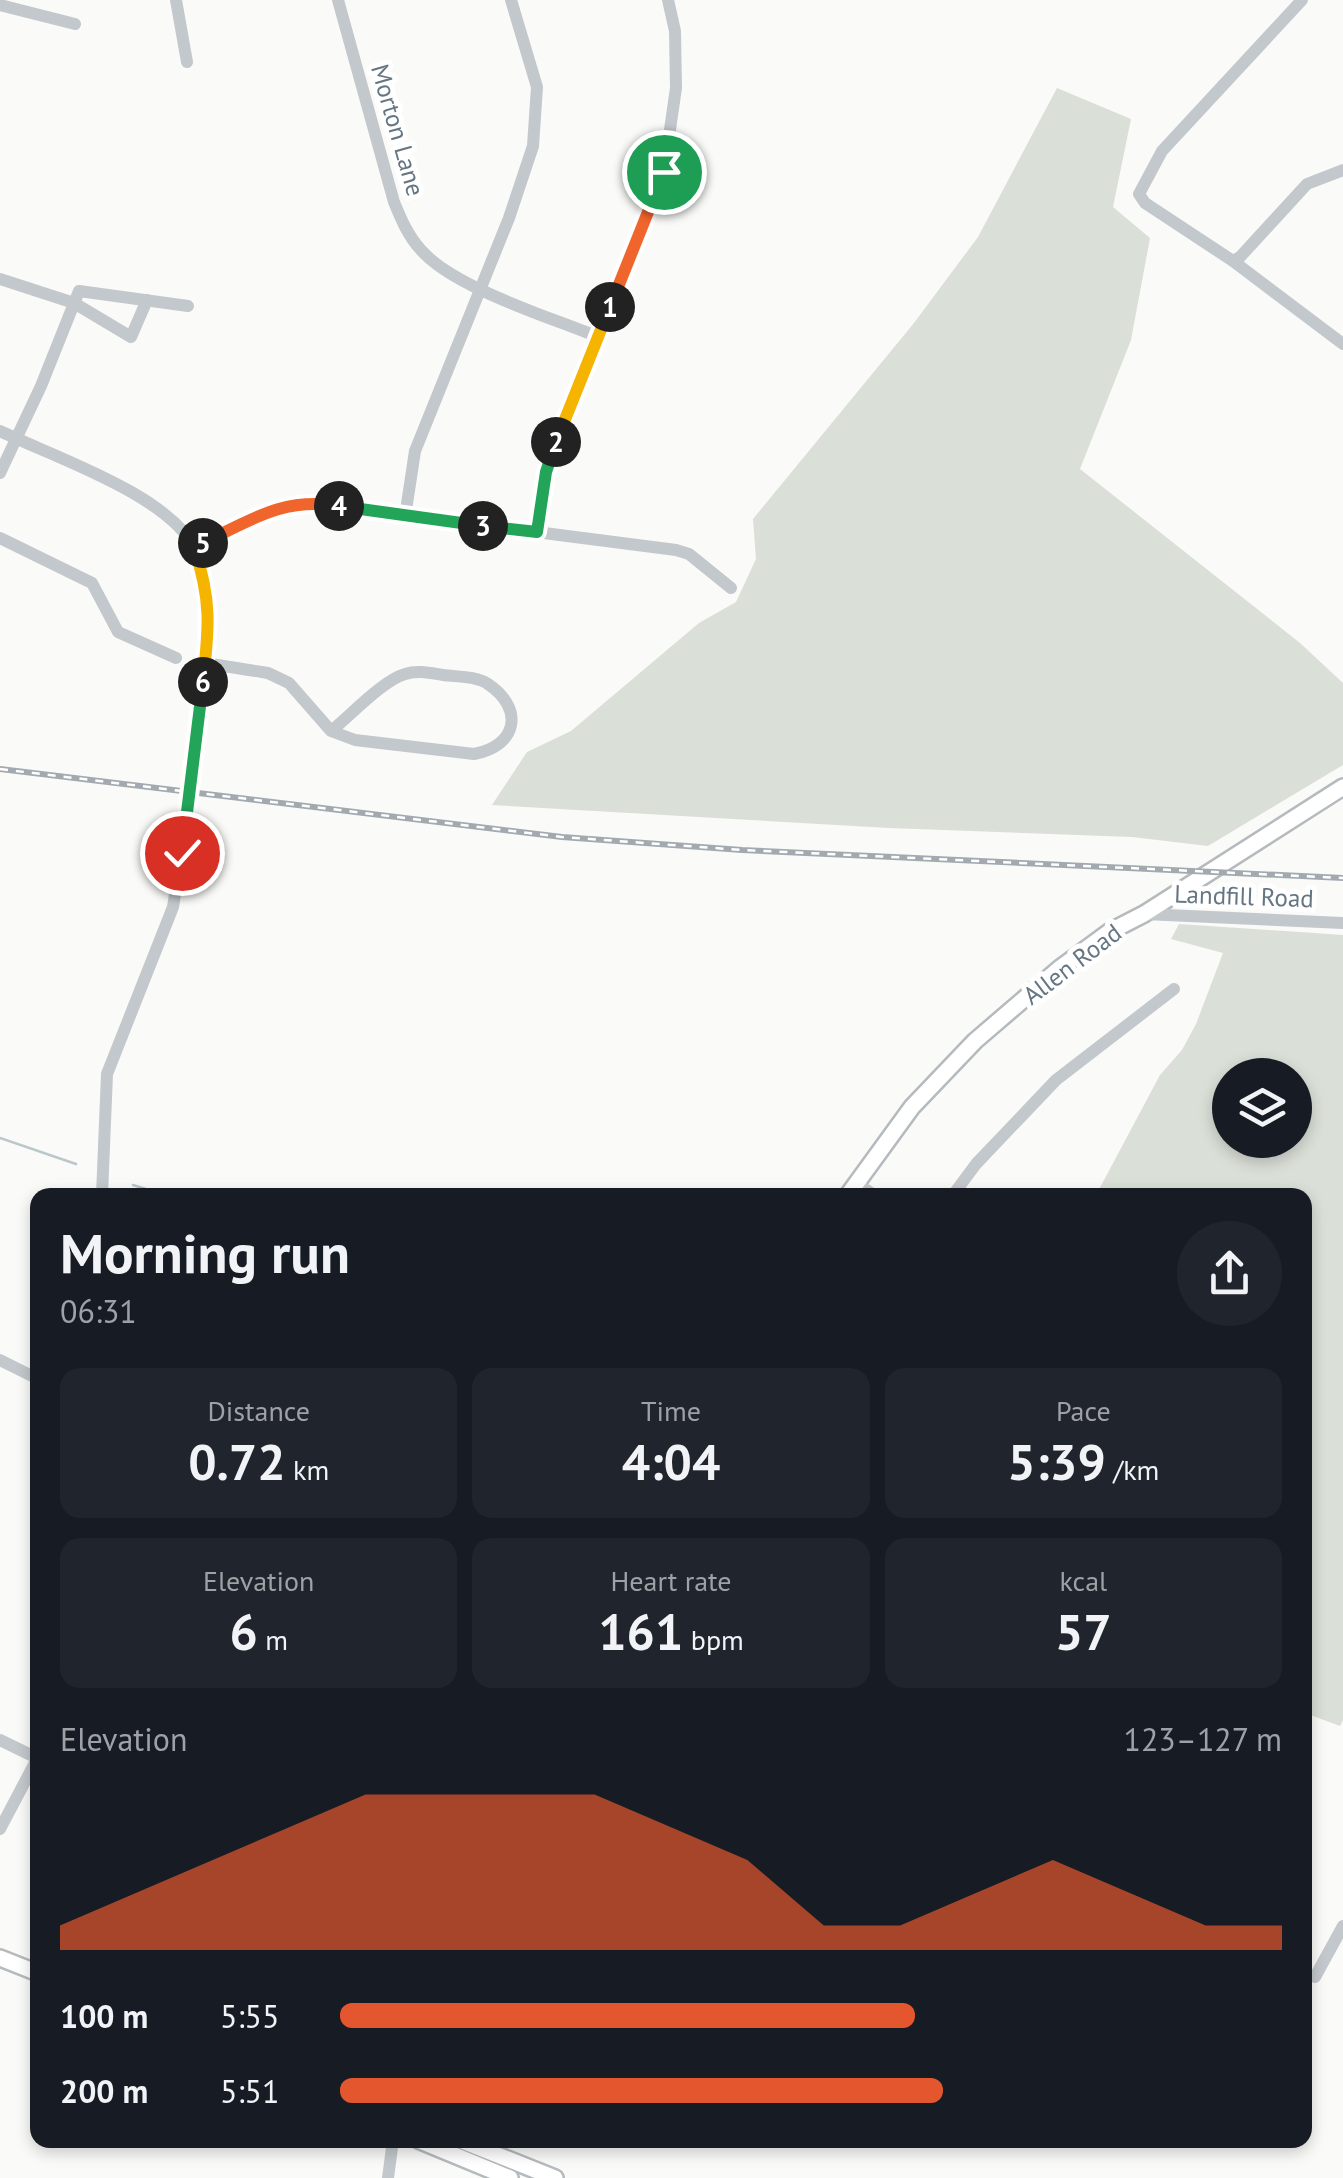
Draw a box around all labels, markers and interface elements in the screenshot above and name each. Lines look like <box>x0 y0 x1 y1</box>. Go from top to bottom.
street label: Morton Lane <box>364 60 432 200</box>
pin <box>622 130 707 215</box>
icon: arrive <box>637 145 692 200</box>
pin: 1 <box>585 282 635 332</box>
text: 1 <box>602 288 618 325</box>
pin: 2 <box>531 417 581 467</box>
text: 2 <box>548 423 564 460</box>
pin: 4 <box>314 481 364 531</box>
text: 4 <box>331 487 347 524</box>
pin: 3 <box>458 501 508 551</box>
text: 3 <box>475 507 491 544</box>
pin: 5 <box>178 518 228 568</box>
text: 5 <box>195 524 211 561</box>
pin: 6 <box>178 657 228 707</box>
text: 6 <box>195 663 211 700</box>
pin <box>140 811 225 896</box>
icon: check <box>155 826 210 881</box>
street label: Landfill Road <box>1174 878 1314 914</box>
street label: Allen Road <box>1016 917 1128 1011</box>
map controls <box>1212 1058 1312 1158</box>
button: layers <box>1212 1058 1312 1158</box>
text: Morning run <box>60 1217 350 1288</box>
button: share <box>1177 1221 1282 1326</box>
text: 06:31 <box>60 1290 137 1332</box>
text: Distance <box>207 1392 310 1429</box>
text: Time <box>641 1392 701 1429</box>
text: Pace <box>1056 1392 1111 1429</box>
text: 0.72 <box>188 1429 286 1494</box>
text: 4:04 <box>622 1429 720 1494</box>
text: 5:39 <box>1007 1429 1106 1494</box>
text: km <box>286 1451 329 1488</box>
text: /km <box>1106 1451 1159 1488</box>
text: Elevation <box>203 1562 314 1599</box>
text: Heart rate <box>610 1562 732 1599</box>
text: kcal <box>1059 1562 1107 1599</box>
text: 6 <box>229 1599 258 1664</box>
text: 161 <box>598 1599 683 1664</box>
text: 57 <box>1055 1599 1112 1664</box>
text: m <box>258 1621 288 1658</box>
text: bpm <box>683 1621 744 1658</box>
text: Elevation <box>60 1718 187 1760</box>
text: 123–127 m <box>1123 1718 1282 1760</box>
text: 100 m <box>60 1995 148 2037</box>
text: 5:55 <box>220 1995 279 2037</box>
text: 200 m <box>60 2070 148 2112</box>
text: 5:51 <box>220 2070 279 2112</box>

